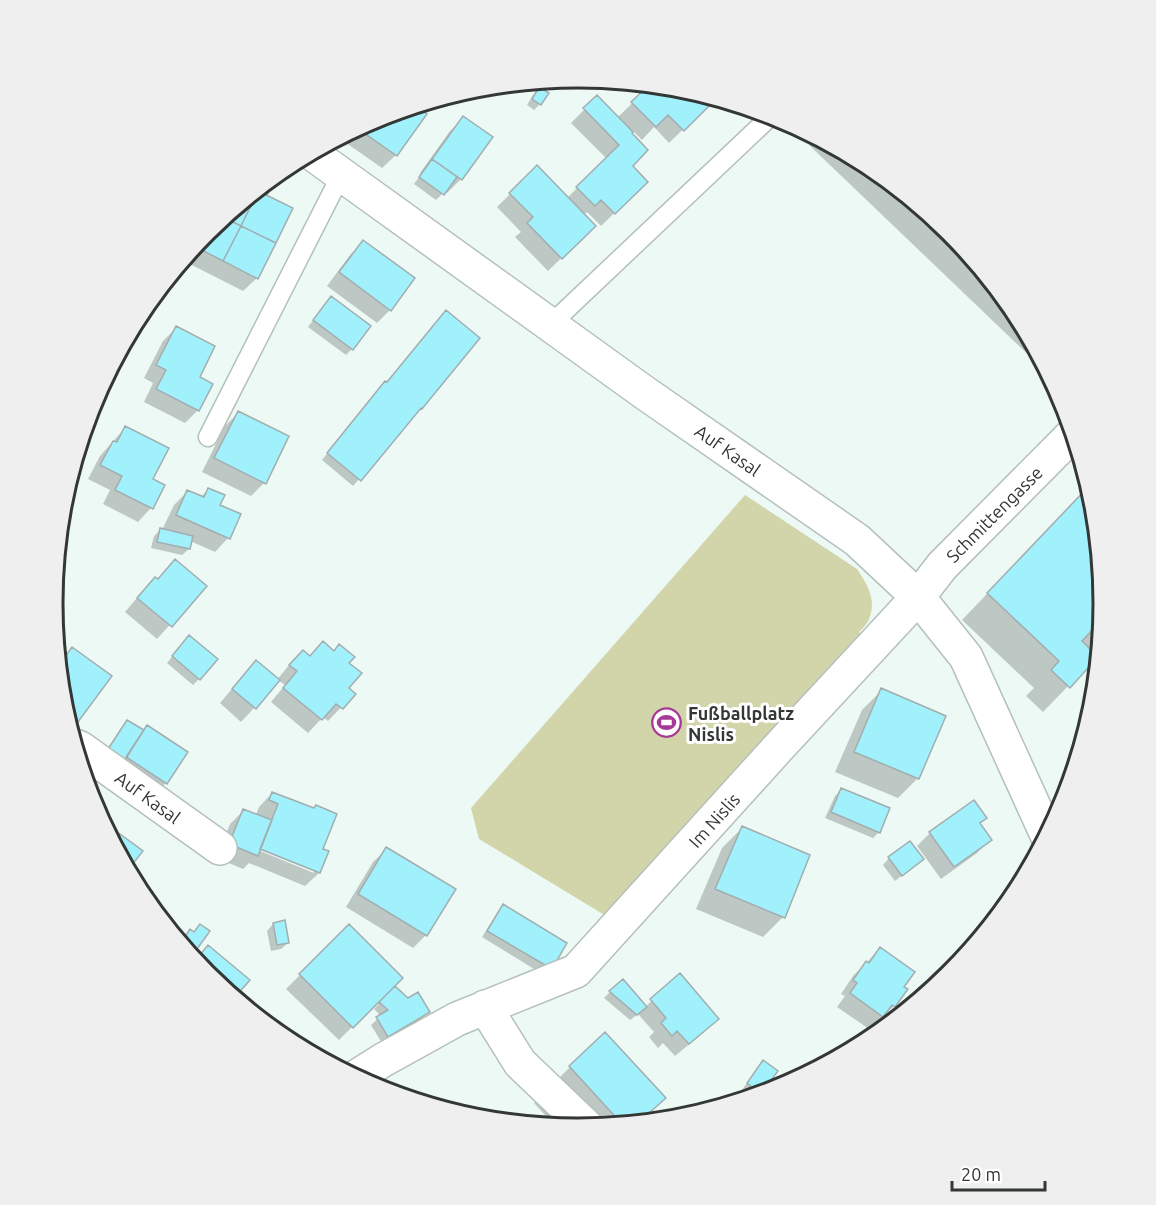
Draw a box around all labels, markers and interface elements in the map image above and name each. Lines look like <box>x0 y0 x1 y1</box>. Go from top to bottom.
street label: Auf Kasal <box>692 420 765 480</box>
street label: Schmittengasse <box>942 462 1046 566</box>
place label: Fußballplatz Nislis <box>688 703 794 744</box>
sports icon: Fußballplatz Nislis <box>651 707 683 739</box>
street label: Auf Kasal <box>112 767 184 827</box>
street label: Im Nislis <box>684 789 744 851</box>
scale bar <box>952 1154 1045 1192</box>
text: 20 m <box>961 1164 1001 1184</box>

